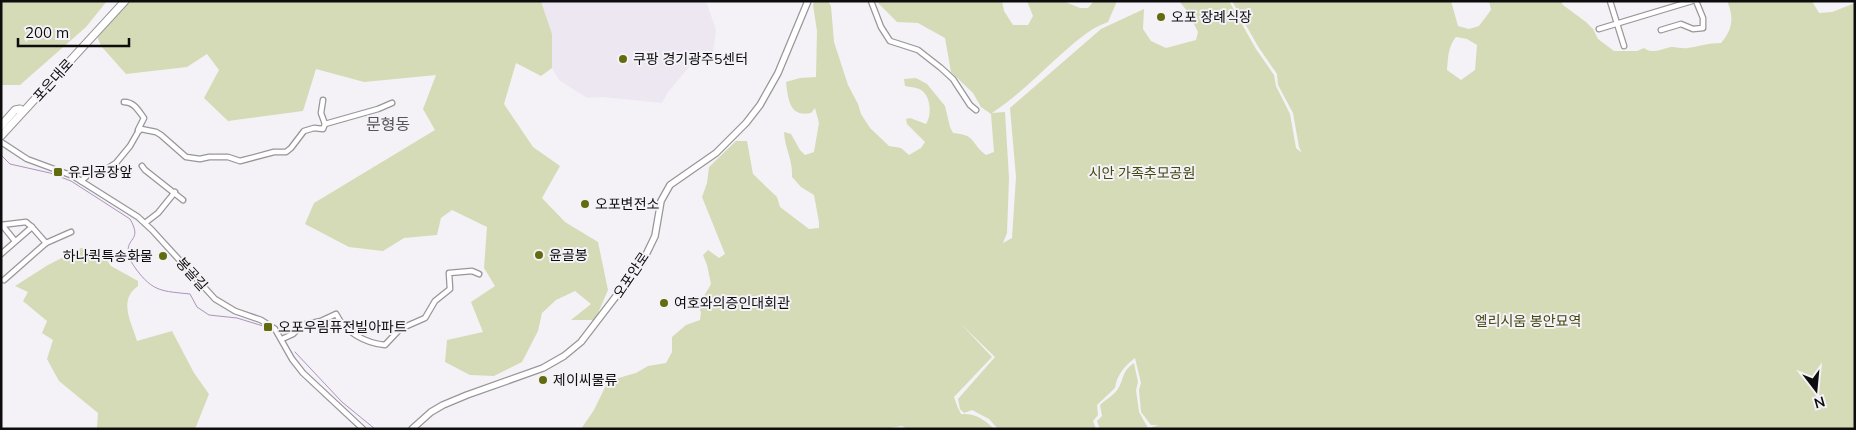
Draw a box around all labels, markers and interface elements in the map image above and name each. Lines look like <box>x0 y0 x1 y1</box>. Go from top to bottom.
place label: 오포 장례식장 <box>1171 8 1252 26</box>
marker: 오포 장례식장 <box>1155 11 1167 23</box>
scale bar <box>18 15 129 47</box>
text: 200 m <box>25 23 69 42</box>
place label: 쿠팡 경기광주5센터 <box>633 50 748 68</box>
marker: 쿠팡 경기광주5센터 <box>617 53 629 65</box>
street label: 포은대로 <box>29 55 77 105</box>
district label: 문형동 <box>366 114 410 134</box>
place label: 유리공장앞 <box>68 163 133 181</box>
park label: 시안 가족추모공원 <box>1089 164 1195 182</box>
marker: 유리공장앞 <box>52 166 64 178</box>
place label: 오포변전소 <box>595 195 660 213</box>
marker: 오포변전소 <box>579 198 591 210</box>
place label: 윤골봉 <box>549 246 588 264</box>
place label: 하나퀵특송화물 <box>63 247 153 265</box>
marker: 윤골봉 <box>533 249 545 261</box>
street label: 오포안로 <box>609 249 653 301</box>
marker: 하나퀵특송화물 <box>157 250 169 262</box>
street label: 봉골길 <box>172 254 212 294</box>
place label: 여호와의증인대회관 <box>674 294 790 312</box>
marker: 여호와의증인대회관 <box>658 297 670 309</box>
park label: 엘리시움 봉안묘역 <box>1475 312 1581 330</box>
place label: 오포우림퓨전빌아파트 <box>278 318 407 336</box>
marker: 오포우림퓨전빌아파트 <box>262 321 274 333</box>
north arrow <box>1791 365 1841 415</box>
place label: 제이씨물류 <box>553 371 618 389</box>
marker: 제이씨물류 <box>537 374 549 386</box>
text: N <box>1812 392 1827 413</box>

